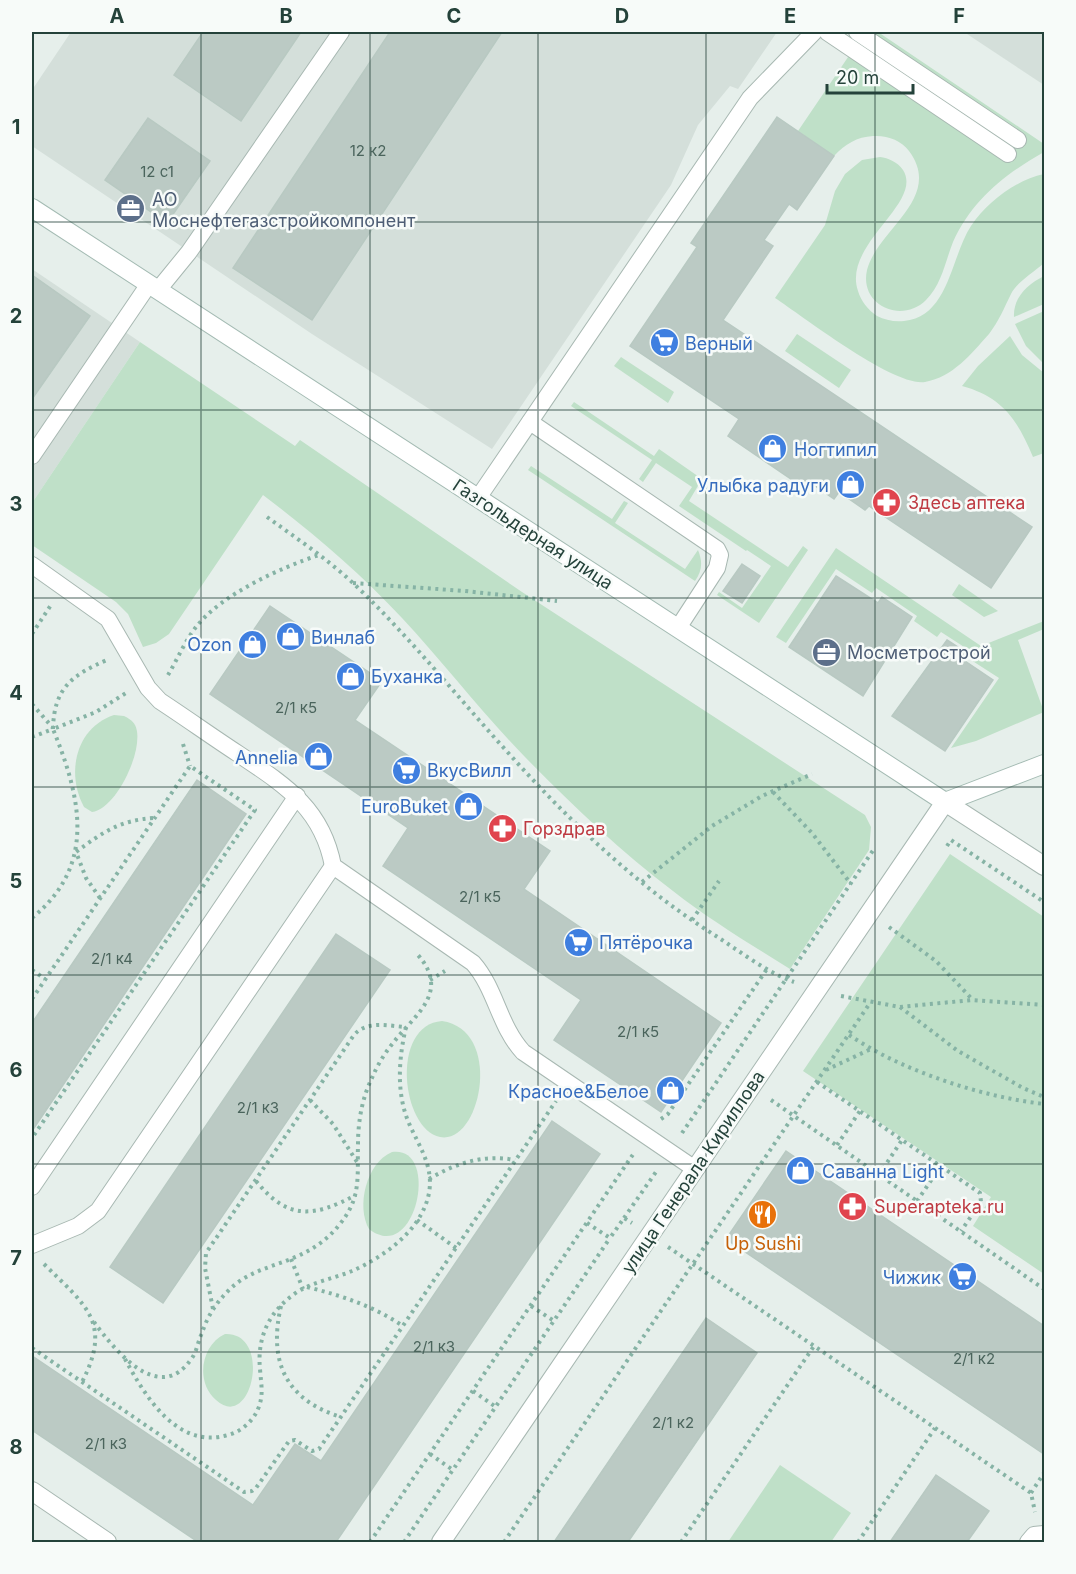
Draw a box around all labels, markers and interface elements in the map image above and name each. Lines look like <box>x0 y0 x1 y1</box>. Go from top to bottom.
text: A <box>110 4 125 28</box>
text: B <box>279 4 293 28</box>
text: C <box>447 4 461 28</box>
text: D <box>615 4 629 28</box>
text: E <box>784 4 796 28</box>
text: F <box>953 4 965 28</box>
scale bar <box>827 57 912 95</box>
text: 20 m <box>836 67 879 88</box>
text: 1 <box>12 115 20 139</box>
house number: 12 к2 <box>350 141 386 160</box>
house number: 12 с1 <box>140 162 174 181</box>
place label: АО Моснефтегазстройкомпонент <box>152 189 416 231</box>
office icon: АО Моснефтегазстройкомпонент <box>115 193 147 225</box>
text: 2 <box>10 304 22 328</box>
supermarket icon: Верный <box>648 327 680 359</box>
place label: Верный <box>685 333 753 354</box>
shop icon: Ногтипил <box>757 433 789 465</box>
place label: Ногтипил <box>794 439 877 460</box>
shop icon: Улыбка радуги <box>834 469 866 501</box>
street label: Газгольдерная улица <box>449 474 617 594</box>
place label: Улыбка радуги <box>697 475 829 496</box>
pharmacy icon: Здесь аптека <box>871 486 903 518</box>
text: 3 <box>10 492 22 516</box>
place label: Здесь аптека <box>908 492 1025 513</box>
shop icon: Винлаб <box>274 621 306 653</box>
place label: Винлаб <box>311 627 375 648</box>
shop icon: Ozon <box>237 628 269 660</box>
place label: Ozon <box>187 634 232 655</box>
office icon: Мосметрострой <box>810 636 842 668</box>
place label: Мосметрострой <box>847 642 991 663</box>
shop icon: Буханка <box>334 660 366 692</box>
place label: Буханка <box>371 666 443 687</box>
text: 4 <box>9 681 23 705</box>
house number: 2/1 к5 <box>275 698 317 717</box>
shop icon: Annelia <box>303 741 335 773</box>
place label: Annelia <box>235 747 298 768</box>
supermarket icon: ВкусВилл <box>390 754 422 786</box>
place label: ВкусВилл <box>427 760 512 781</box>
shop icon: EuroBuket <box>453 790 485 822</box>
place label: EuroBuket <box>361 796 448 817</box>
pharmacy icon: Горздрав <box>486 812 518 844</box>
place label: Горздрав <box>523 818 606 839</box>
text: 5 <box>10 869 22 893</box>
house number: 2/1 к5 <box>459 887 501 906</box>
supermarket icon: Пятёрочка <box>562 926 594 958</box>
place label: Пятёрочка <box>599 932 693 953</box>
house number: 2/1 к4 <box>91 949 133 968</box>
house number: 2/1 к5 <box>617 1022 659 1041</box>
text: 6 <box>10 1058 23 1082</box>
street label: улица Генерала Кириллова <box>617 1067 769 1277</box>
shop icon: Красное&Белое <box>654 1075 686 1107</box>
place label: Красное&Белое <box>508 1081 649 1102</box>
house number: 2/1 к3 <box>237 1098 279 1117</box>
shop icon: Саванна Light <box>785 1155 817 1187</box>
place label: Саванна Light <box>822 1161 944 1182</box>
pharmacy icon: Superapteka.ru <box>837 1190 869 1222</box>
place label: Superapteka.ru <box>874 1196 1004 1217</box>
restaurant icon: Up Sushi <box>747 1198 779 1230</box>
place label: Up Sushi <box>725 1233 801 1254</box>
text: 7 <box>10 1246 22 1270</box>
supermarket icon: Чижик <box>946 1261 978 1293</box>
place label: Чижик <box>883 1267 941 1288</box>
house number: 2/1 к3 <box>413 1337 455 1356</box>
house number: 2/1 к2 <box>953 1349 995 1368</box>
house number: 2/1 к2 <box>652 1413 694 1432</box>
house number: 2/1 к3 <box>85 1434 127 1453</box>
text: 8 <box>9 1435 23 1459</box>

